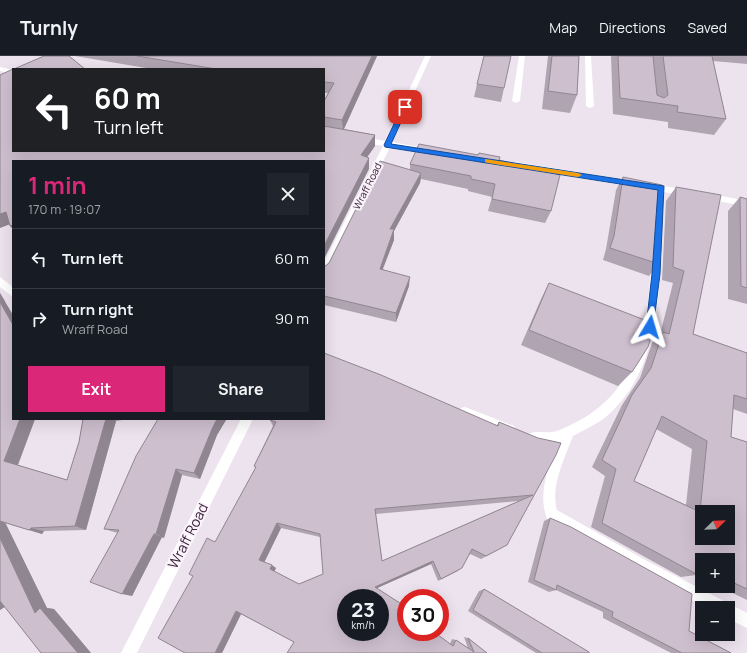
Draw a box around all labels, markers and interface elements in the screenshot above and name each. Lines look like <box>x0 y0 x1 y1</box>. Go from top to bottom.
text: Turnly <box>20 15 78 41</box>
text: Map <box>549 18 577 37</box>
text: Directions <box>599 18 666 37</box>
text: Saved <box>688 18 727 37</box>
text: 60 m <box>94 79 161 117</box>
icon: left <box>28 84 80 136</box>
pin <box>388 90 422 124</box>
icon: arrive <box>394 96 416 118</box>
text: Turn left <box>94 115 164 139</box>
street label: Wraff Road <box>349 160 385 212</box>
text: 1 min <box>28 168 87 201</box>
button: close <box>267 173 309 215</box>
text: 170 m · 19:07 <box>28 200 101 218</box>
icon: left <box>28 248 50 270</box>
text: Turn left <box>62 248 124 269</box>
text: 60 m <box>275 248 309 269</box>
text: Turn right <box>62 299 133 320</box>
position arrow <box>629 306 671 348</box>
icon: right <box>28 308 50 330</box>
text: 90 m <box>275 308 309 329</box>
text: Wraff Road <box>62 320 128 338</box>
button: Exit <box>28 366 165 412</box>
button: Share <box>173 366 309 412</box>
street label: Wraff Road <box>163 500 212 572</box>
north arrow <box>695 505 735 545</box>
map controls <box>695 505 735 641</box>
button: + <box>695 553 735 593</box>
speed limit sign: 30 <box>397 589 449 641</box>
text: 23 <box>351 596 375 623</box>
button: − <box>695 601 735 641</box>
text: km/h <box>351 618 375 632</box>

